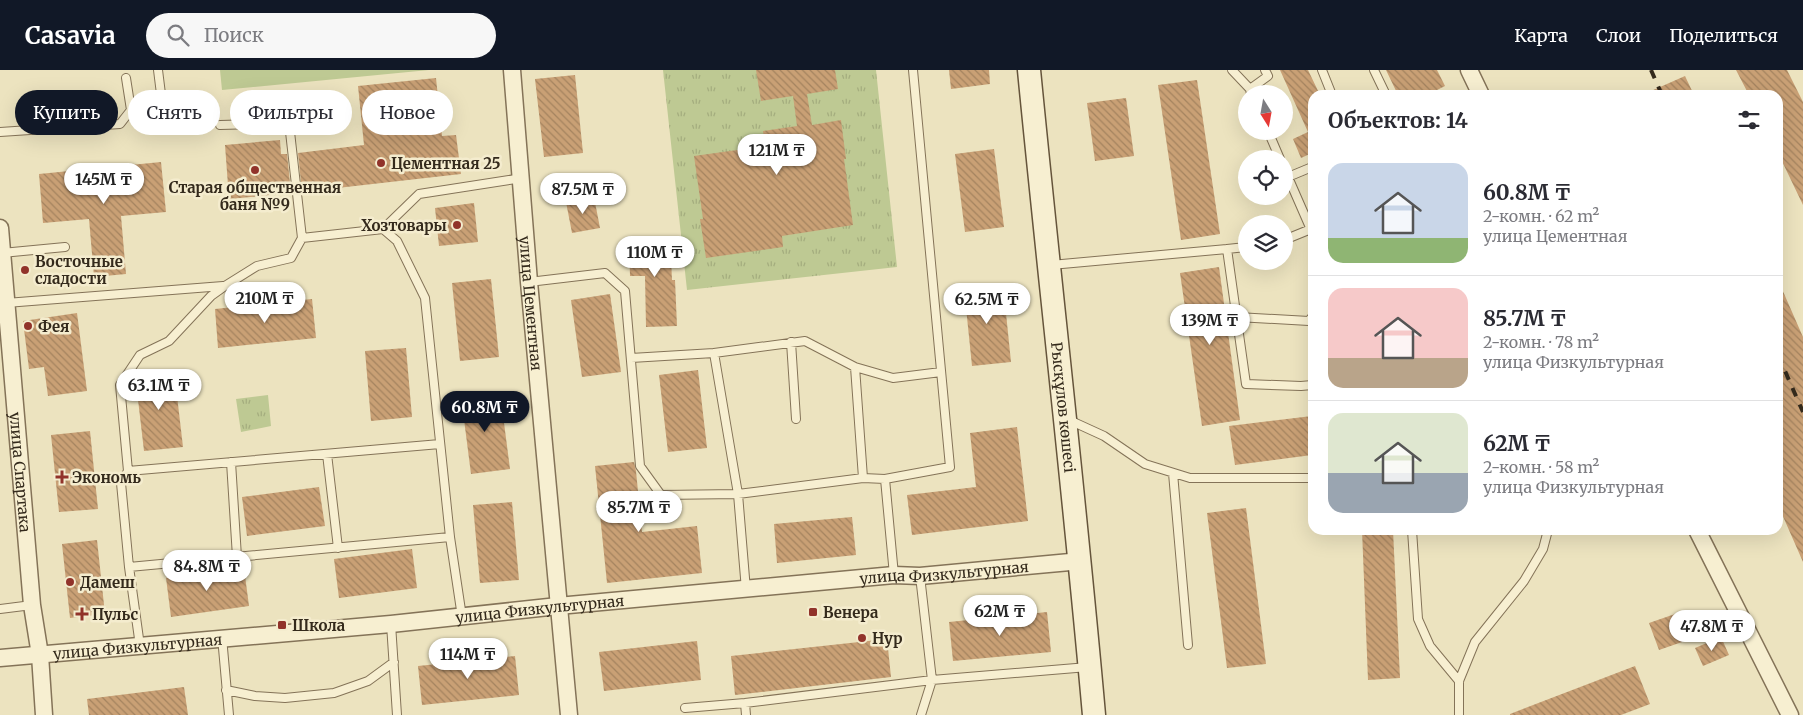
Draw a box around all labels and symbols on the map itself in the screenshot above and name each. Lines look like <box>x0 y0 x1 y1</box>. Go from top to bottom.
north arrow <box>1238 85 1292 140</box>
pin: 121M ₸ <box>736 134 818 176</box>
place label: Цементная 25 <box>391 154 500 173</box>
marker: Цементная 25 <box>375 157 387 169</box>
pin: 145M ₸ <box>63 162 145 205</box>
marker: Старая общественная баня №9 <box>249 164 261 176</box>
pin: 87.5M ₸ <box>537 172 629 215</box>
place label: Старая общественная баня №9 <box>169 178 341 214</box>
place label: Хозтовары <box>361 216 447 235</box>
marker: Хозтовары <box>451 219 463 231</box>
street label: улица Цементная <box>516 235 547 372</box>
pin: 110M ₸ <box>614 236 696 278</box>
place label: Восточные сладости <box>35 252 123 288</box>
marker: Восточные сладости <box>19 264 31 276</box>
pin: 210M ₸ <box>224 282 306 324</box>
pin: 62.5M ₸ <box>941 282 1033 325</box>
pin: 139M ₸ <box>1169 304 1251 346</box>
place label: Фея <box>38 317 70 336</box>
marker: Фея <box>22 320 34 332</box>
street label: Рысқұлов көшесі <box>1047 341 1080 474</box>
pin: 63.1M ₸ <box>113 368 205 411</box>
pin: 60.8M ₸ <box>439 390 531 433</box>
street label: улица Спартака <box>6 411 35 533</box>
place label: Экономь <box>72 468 141 487</box>
marker: Экономь <box>56 471 68 483</box>
pin: 85.7M ₸ <box>593 490 685 533</box>
pin: 84.8M ₸ <box>161 550 253 592</box>
street label: улица Физкультурная <box>859 556 1029 588</box>
place label: Дамеш <box>80 573 135 592</box>
marker: Дамеш <box>64 576 76 588</box>
street label: улица Физкультурная <box>454 590 625 627</box>
pin: 62M ₸ <box>965 594 1035 637</box>
place label: Венера <box>823 603 879 622</box>
place label: Пульс <box>92 605 139 624</box>
marker: Венера <box>807 606 819 618</box>
marker: Пульс <box>76 608 88 620</box>
pin: 47.8M ₸ <box>1666 610 1758 652</box>
place label: Школа <box>292 616 346 635</box>
marker: Школа <box>276 619 288 631</box>
street label: улица Физкультурная <box>52 629 223 663</box>
place label: Нур <box>872 629 903 648</box>
marker: Нур <box>856 632 868 644</box>
pin: 114M ₸ <box>427 638 509 680</box>

